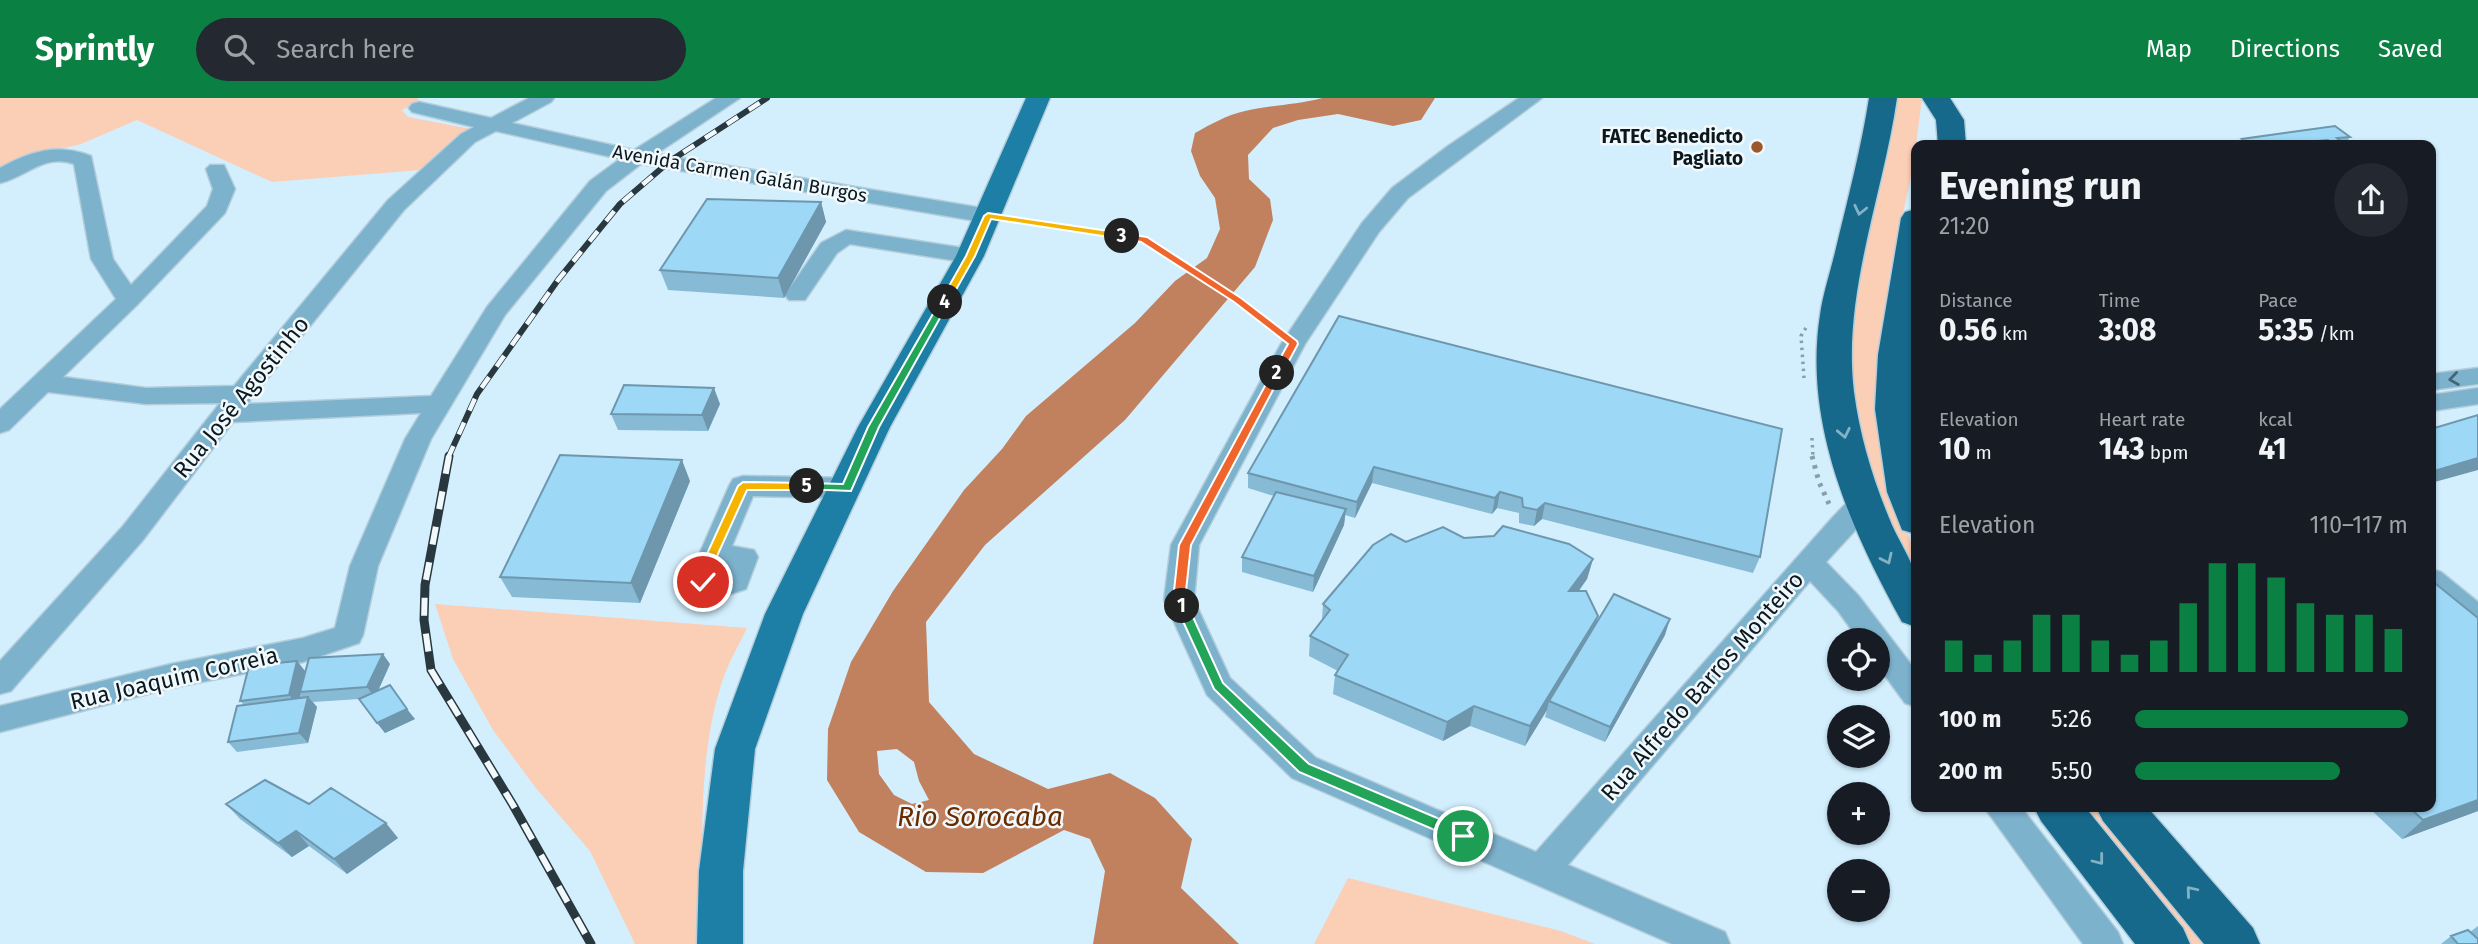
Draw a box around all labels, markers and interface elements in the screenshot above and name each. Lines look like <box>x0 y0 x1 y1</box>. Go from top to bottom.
search box <box>196 18 686 81</box>
text: Sprintly <box>35 29 154 69</box>
icon: search <box>220 30 258 68</box>
text: Search here <box>276 34 415 65</box>
text: Map <box>2146 35 2192 63</box>
text: Directions <box>2230 35 2340 63</box>
text: Saved <box>2378 35 2443 63</box>
place label: FATEC Benedicto Pagliato <box>1601 125 1743 170</box>
marker: FATEC Benedicto Pagliato <box>1749 139 1765 155</box>
street label: Avenida Carmen Galán Burgos <box>611 140 869 207</box>
text: Evening run <box>1939 163 2142 209</box>
button: share <box>2334 163 2408 237</box>
one-way arrow <box>1854 203 1868 215</box>
text: 21:20 <box>1939 212 1990 240</box>
pin: 3 <box>1104 218 1140 254</box>
text: 3 <box>1117 224 1126 247</box>
pin: 4 <box>928 284 962 320</box>
text: Distance <box>1939 289 2013 312</box>
text: Time <box>2099 289 2140 312</box>
text: Pace <box>2258 289 2298 312</box>
text: 4 <box>939 290 950 313</box>
street label: Rua José Agostinho <box>167 311 315 483</box>
text: 0.56 <box>1939 312 1997 348</box>
text: 3:08 <box>2099 312 2156 348</box>
text: 5:35 <box>2258 312 2314 348</box>
text: km <box>1997 322 2028 345</box>
text: /km <box>2314 322 2355 345</box>
pin: 2 <box>1260 356 1294 390</box>
text: 2 <box>1272 361 1281 384</box>
one-way arrow <box>2449 371 2460 386</box>
text: Elevation <box>1939 408 2019 431</box>
text: Heart rate <box>2099 408 2185 431</box>
text: kcal <box>2258 408 2293 431</box>
one-way arrow <box>1836 427 1851 439</box>
text: 10 <box>1939 431 1970 467</box>
text: 143 <box>2099 431 2145 467</box>
text: 41 <box>2258 431 2287 467</box>
text: m <box>1970 441 1992 464</box>
text: bpm <box>2145 441 2189 464</box>
pin: 5 <box>790 468 824 504</box>
text: 5 <box>801 474 812 497</box>
text: Elevation <box>1939 511 2035 539</box>
text: 110–117 m <box>2310 511 2408 539</box>
pin <box>673 552 733 612</box>
one-way arrow <box>1879 552 1893 564</box>
icon: check <box>684 563 722 601</box>
street label: Rua Alfredo Barros Monteiro <box>1595 566 1809 806</box>
pin: 1 <box>1164 588 1200 624</box>
text: 1 <box>1177 594 1186 617</box>
map controls <box>1827 628 1890 922</box>
button: locate <box>1827 628 1890 691</box>
street label: Rua Joaquim Correia <box>67 640 281 716</box>
button: layers <box>1827 705 1890 768</box>
text: 100 m <box>1939 705 2001 733</box>
text: 5:26 <box>2051 705 2092 733</box>
text: 200 m <box>1939 757 2003 785</box>
text: 5:50 <box>2051 757 2093 785</box>
button: + <box>1827 782 1890 845</box>
water label: Rio Sorocaba <box>897 800 1063 833</box>
pin <box>1433 806 1493 866</box>
icon: arrive <box>1444 817 1482 855</box>
one-way arrow <box>2091 852 2103 865</box>
button: − <box>1827 859 1890 922</box>
one-way arrow <box>2187 887 2200 899</box>

